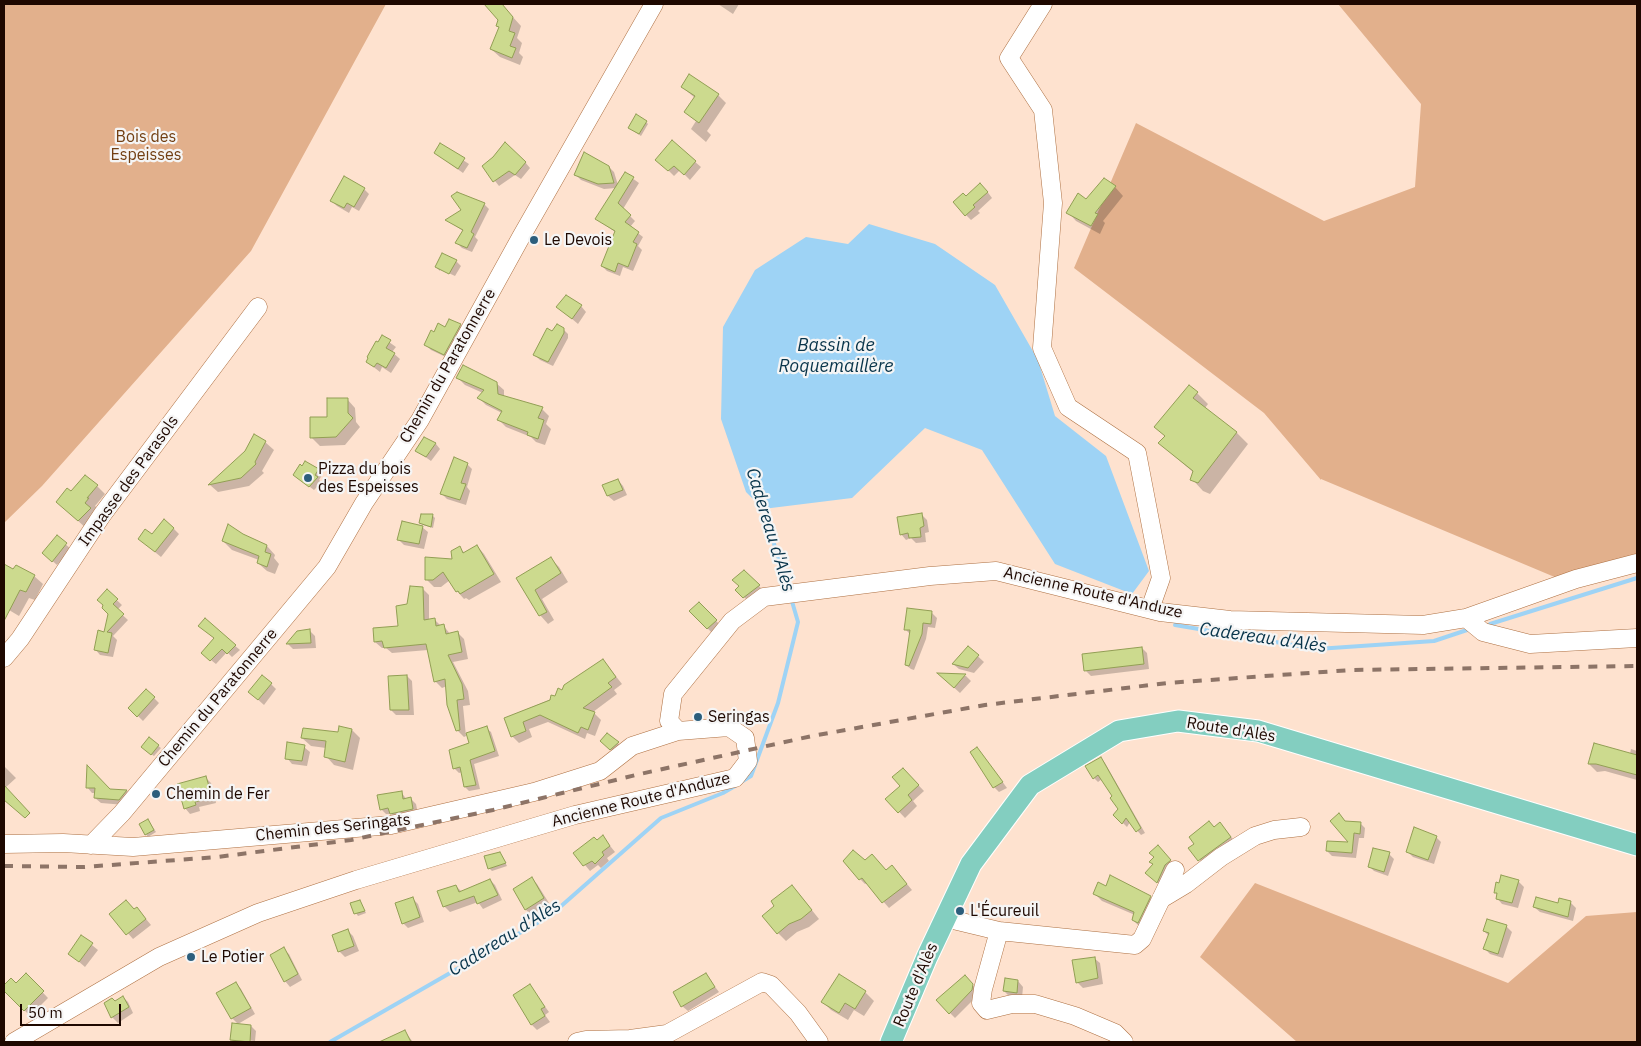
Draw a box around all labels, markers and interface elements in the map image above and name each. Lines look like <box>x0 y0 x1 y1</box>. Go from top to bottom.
park label: Bois des Espeisses <box>110 127 182 165</box>
place label: Le Devois <box>544 230 612 250</box>
marker: Le Devois <box>528 234 540 246</box>
street label: Chemin du Paratonnerre <box>396 285 500 447</box>
water label: Bassin de Roquemaillère <box>779 335 893 378</box>
street label: Impasse des Parasols <box>75 412 183 550</box>
place label: Pizza du bois des Espeisses <box>318 459 419 497</box>
water label: Cadereau d'Alès <box>741 466 799 594</box>
marker: Pizza du bois des Espeisses <box>302 472 314 484</box>
street label: Ancienne Route d'Anduze <box>1002 563 1184 623</box>
water label: Cadereau d'Alès <box>1198 618 1328 658</box>
street label: Chemin du Paratonnerre <box>154 625 282 771</box>
place label: Seringas <box>708 707 770 727</box>
marker: Seringas <box>692 711 704 723</box>
street label: Route d'Alès <box>1185 714 1277 746</box>
street label: Ancienne Route d'Anduze <box>550 769 732 831</box>
place label: Chemin de Fer <box>166 784 270 804</box>
marker: Chemin de Fer <box>150 788 162 800</box>
street label: Chemin des Seringats <box>255 810 411 846</box>
water label: Cadereau d'Alès <box>445 895 565 981</box>
place label: L'Écureuil <box>970 901 1039 921</box>
marker: L'Écureuil <box>954 905 966 917</box>
street label: Route d'Alès <box>890 940 942 1030</box>
place label: Le Potier <box>201 947 264 967</box>
marker: Le Potier <box>185 951 197 963</box>
scale bar <box>22 994 124 1026</box>
text: 50 m <box>28 1003 63 1022</box>

